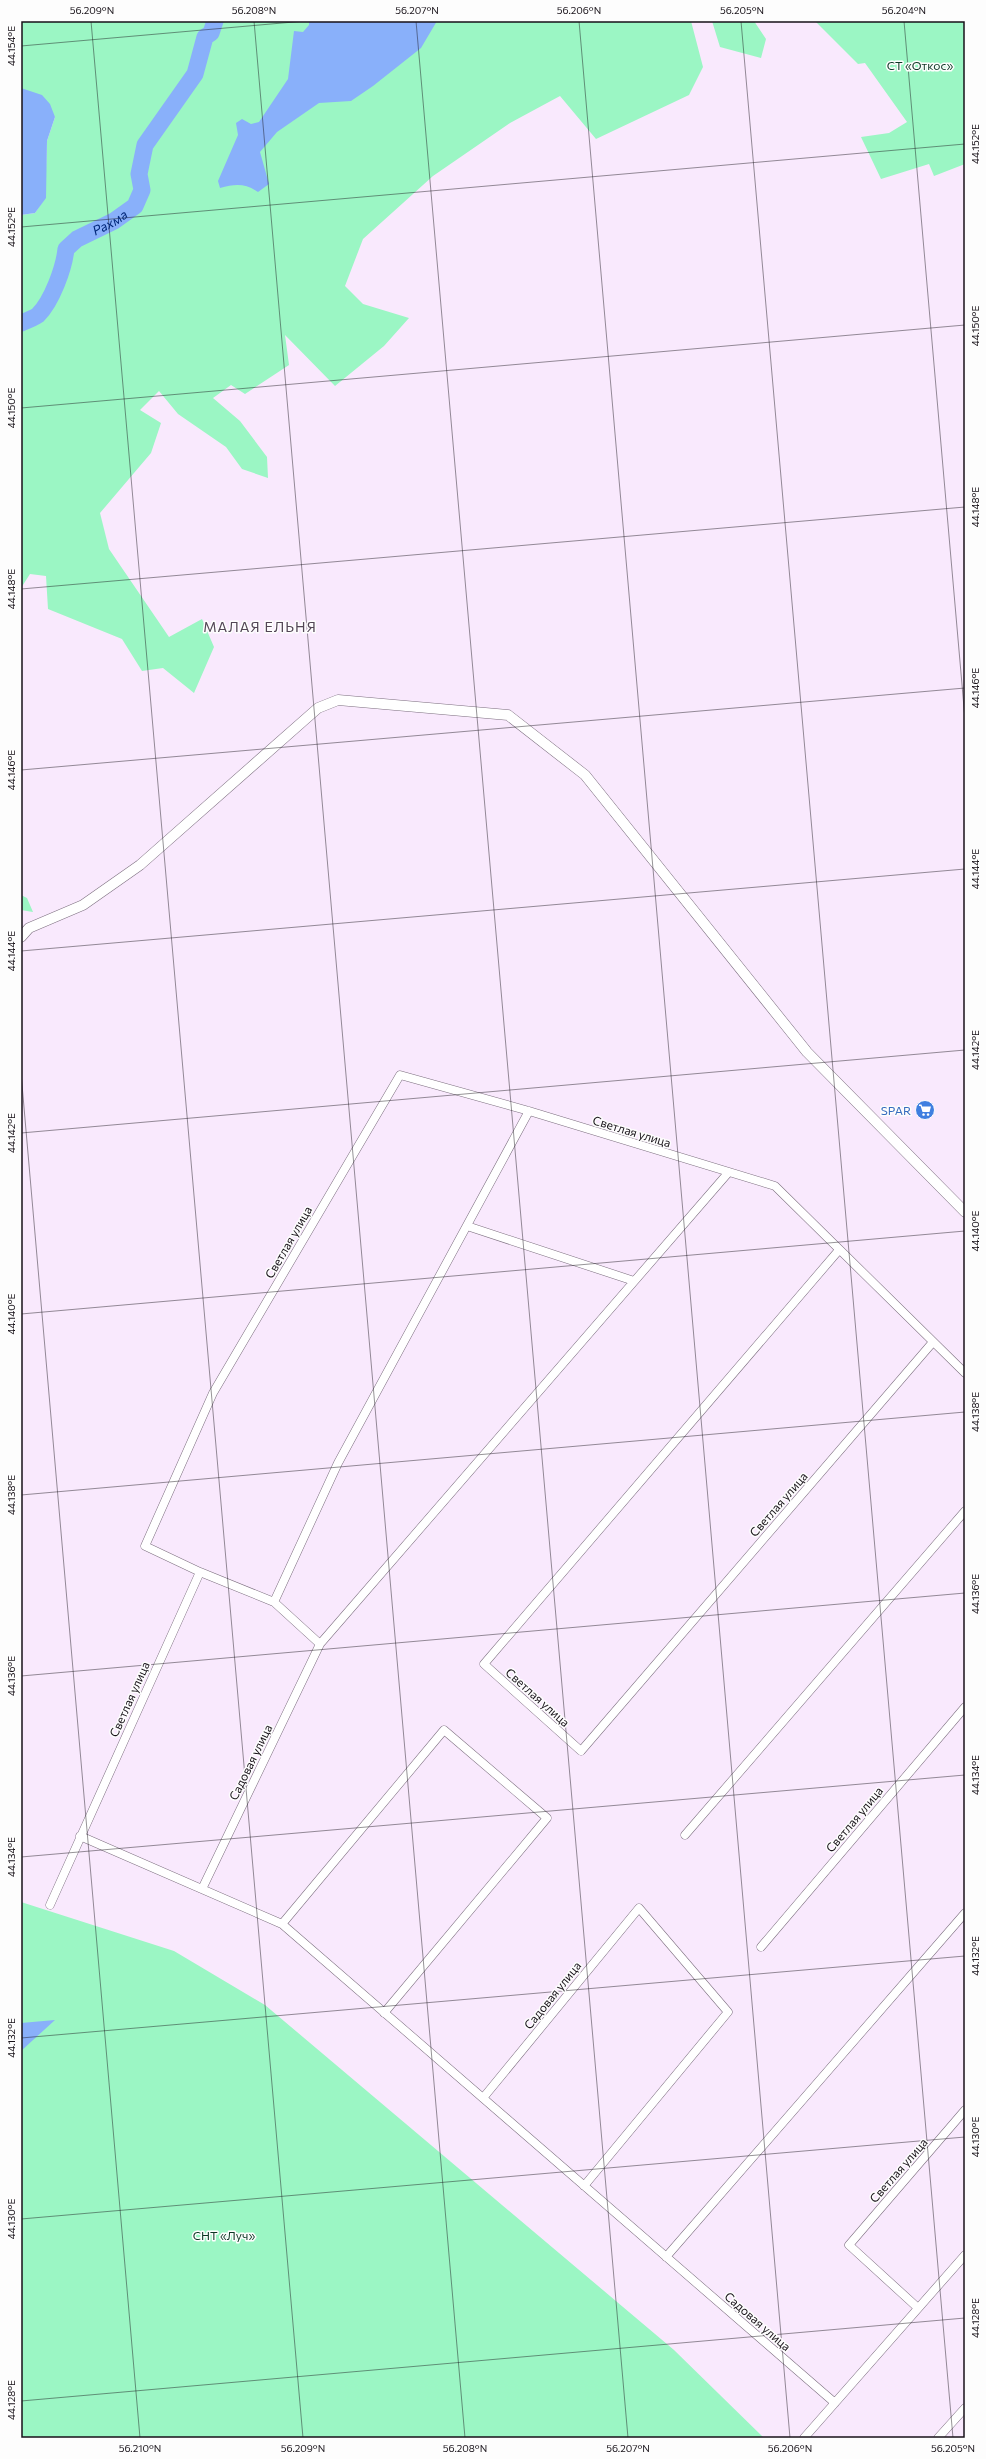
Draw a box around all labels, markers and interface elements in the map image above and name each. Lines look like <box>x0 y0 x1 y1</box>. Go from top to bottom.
text: 56.209°N <box>70 4 114 16</box>
text: 56.208°N <box>232 4 276 16</box>
text: 56.207°N <box>395 4 439 16</box>
text: 56.206°N <box>557 4 601 16</box>
text: 56.205°N <box>720 4 764 16</box>
text: 56.204°N <box>882 4 926 16</box>
text: 44.154°E <box>5 26 17 66</box>
park label: СТ «Откос» <box>887 58 953 72</box>
text: 44.152°E <box>969 124 981 164</box>
water label: Рахма <box>89 206 131 238</box>
text: 44.152°E <box>5 207 17 247</box>
text: 44.150°E <box>969 306 981 346</box>
text: 44.150°E <box>5 388 17 428</box>
text: 44.148°E <box>969 487 981 527</box>
text: 44.148°E <box>5 569 17 609</box>
district label: МАЛАЯ ЕЛЬНЯ <box>203 618 317 635</box>
text: 44.146°E <box>969 668 981 708</box>
text: 44.146°E <box>5 750 17 790</box>
text: 44.144°E <box>969 849 981 889</box>
text: 44.144°E <box>5 931 17 971</box>
text: 44.142°E <box>969 1030 981 1070</box>
supermarket icon: SPAR <box>914 1099 936 1121</box>
place label: SPAR <box>881 1103 911 1117</box>
street label: Светлая улица <box>591 1112 673 1150</box>
text: 44.142°E <box>5 1113 17 1153</box>
street label: Светлая улица <box>262 1203 314 1281</box>
text: 44.140°E <box>969 1210 981 1251</box>
text: 44.140°E <box>5 1293 17 1334</box>
text: 44.138°E <box>969 1392 981 1432</box>
street label: Светлая улица <box>746 1469 810 1539</box>
text: 44.138°E <box>5 1475 17 1515</box>
text: 44.136°E <box>969 1574 981 1614</box>
text: 44.136°E <box>5 1656 17 1696</box>
street label: Светлая улица <box>106 1659 152 1739</box>
street label: Светлая улица <box>503 1665 573 1729</box>
street label: Садовая улица <box>226 1722 274 1802</box>
text: 44.134°E <box>969 1755 981 1795</box>
street label: Светлая улица <box>823 1784 885 1854</box>
text: 44.134°E <box>5 1837 17 1877</box>
text: 44.132°E <box>969 1936 981 1976</box>
street label: Садовая улица <box>521 1958 583 2032</box>
text: 44.132°E <box>5 2018 17 2058</box>
text: 44.130°E <box>969 2117 981 2157</box>
street label: Светлая улица <box>866 2135 930 2205</box>
text: 44.130°E <box>5 2199 17 2239</box>
park label: СНТ «Луч» <box>193 2228 255 2242</box>
street label: Садовая улица <box>722 2289 794 2353</box>
text: 44.128°E <box>969 2298 981 2338</box>
text: 44.128°E <box>5 2380 17 2420</box>
text: 56.210°N <box>119 2442 161 2454</box>
text: 56.209°N <box>281 2442 325 2454</box>
text: 56.208°N <box>443 2442 487 2454</box>
text: 56.207°N <box>606 2442 650 2454</box>
text: 56.206°N <box>768 2442 812 2454</box>
text: 56.205°N <box>931 2442 975 2454</box>

